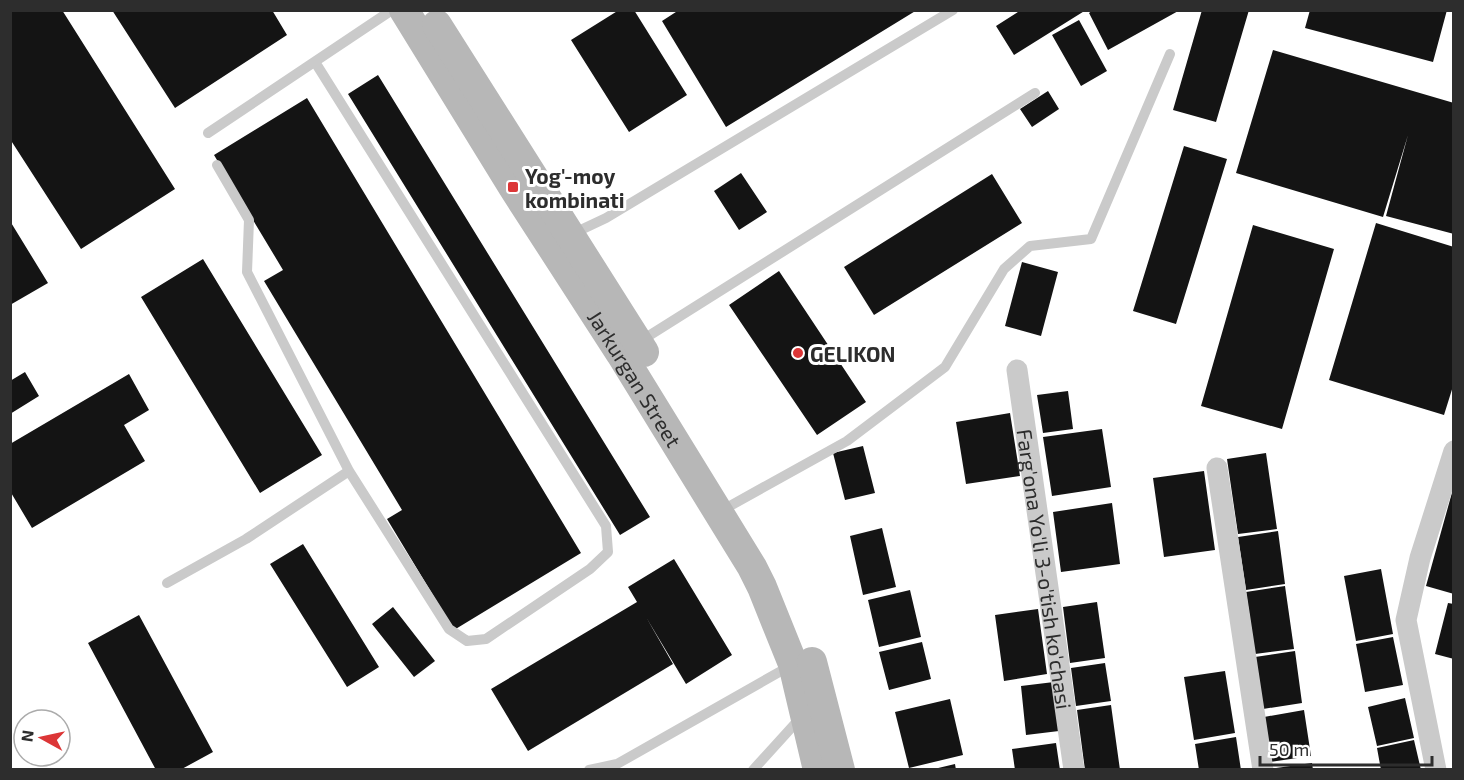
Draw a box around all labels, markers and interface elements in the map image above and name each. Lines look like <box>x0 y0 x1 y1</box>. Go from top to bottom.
place label: Yog'-moy kombinati <box>525 163 625 212</box>
marker: Yog'-moy kombinati <box>506 180 520 194</box>
street label: Jarkurgan Street <box>583 305 687 451</box>
place label: GELIKON <box>810 341 896 366</box>
marker: GELIKON <box>791 346 805 360</box>
street label: Farg'ona Yo'li 3-o'tish ko'chasi <box>1013 427 1078 711</box>
north arrow <box>12 708 72 768</box>
text: N <box>16 729 37 743</box>
scale bar <box>1260 729 1432 767</box>
text: 50 m <box>1269 738 1309 760</box>

